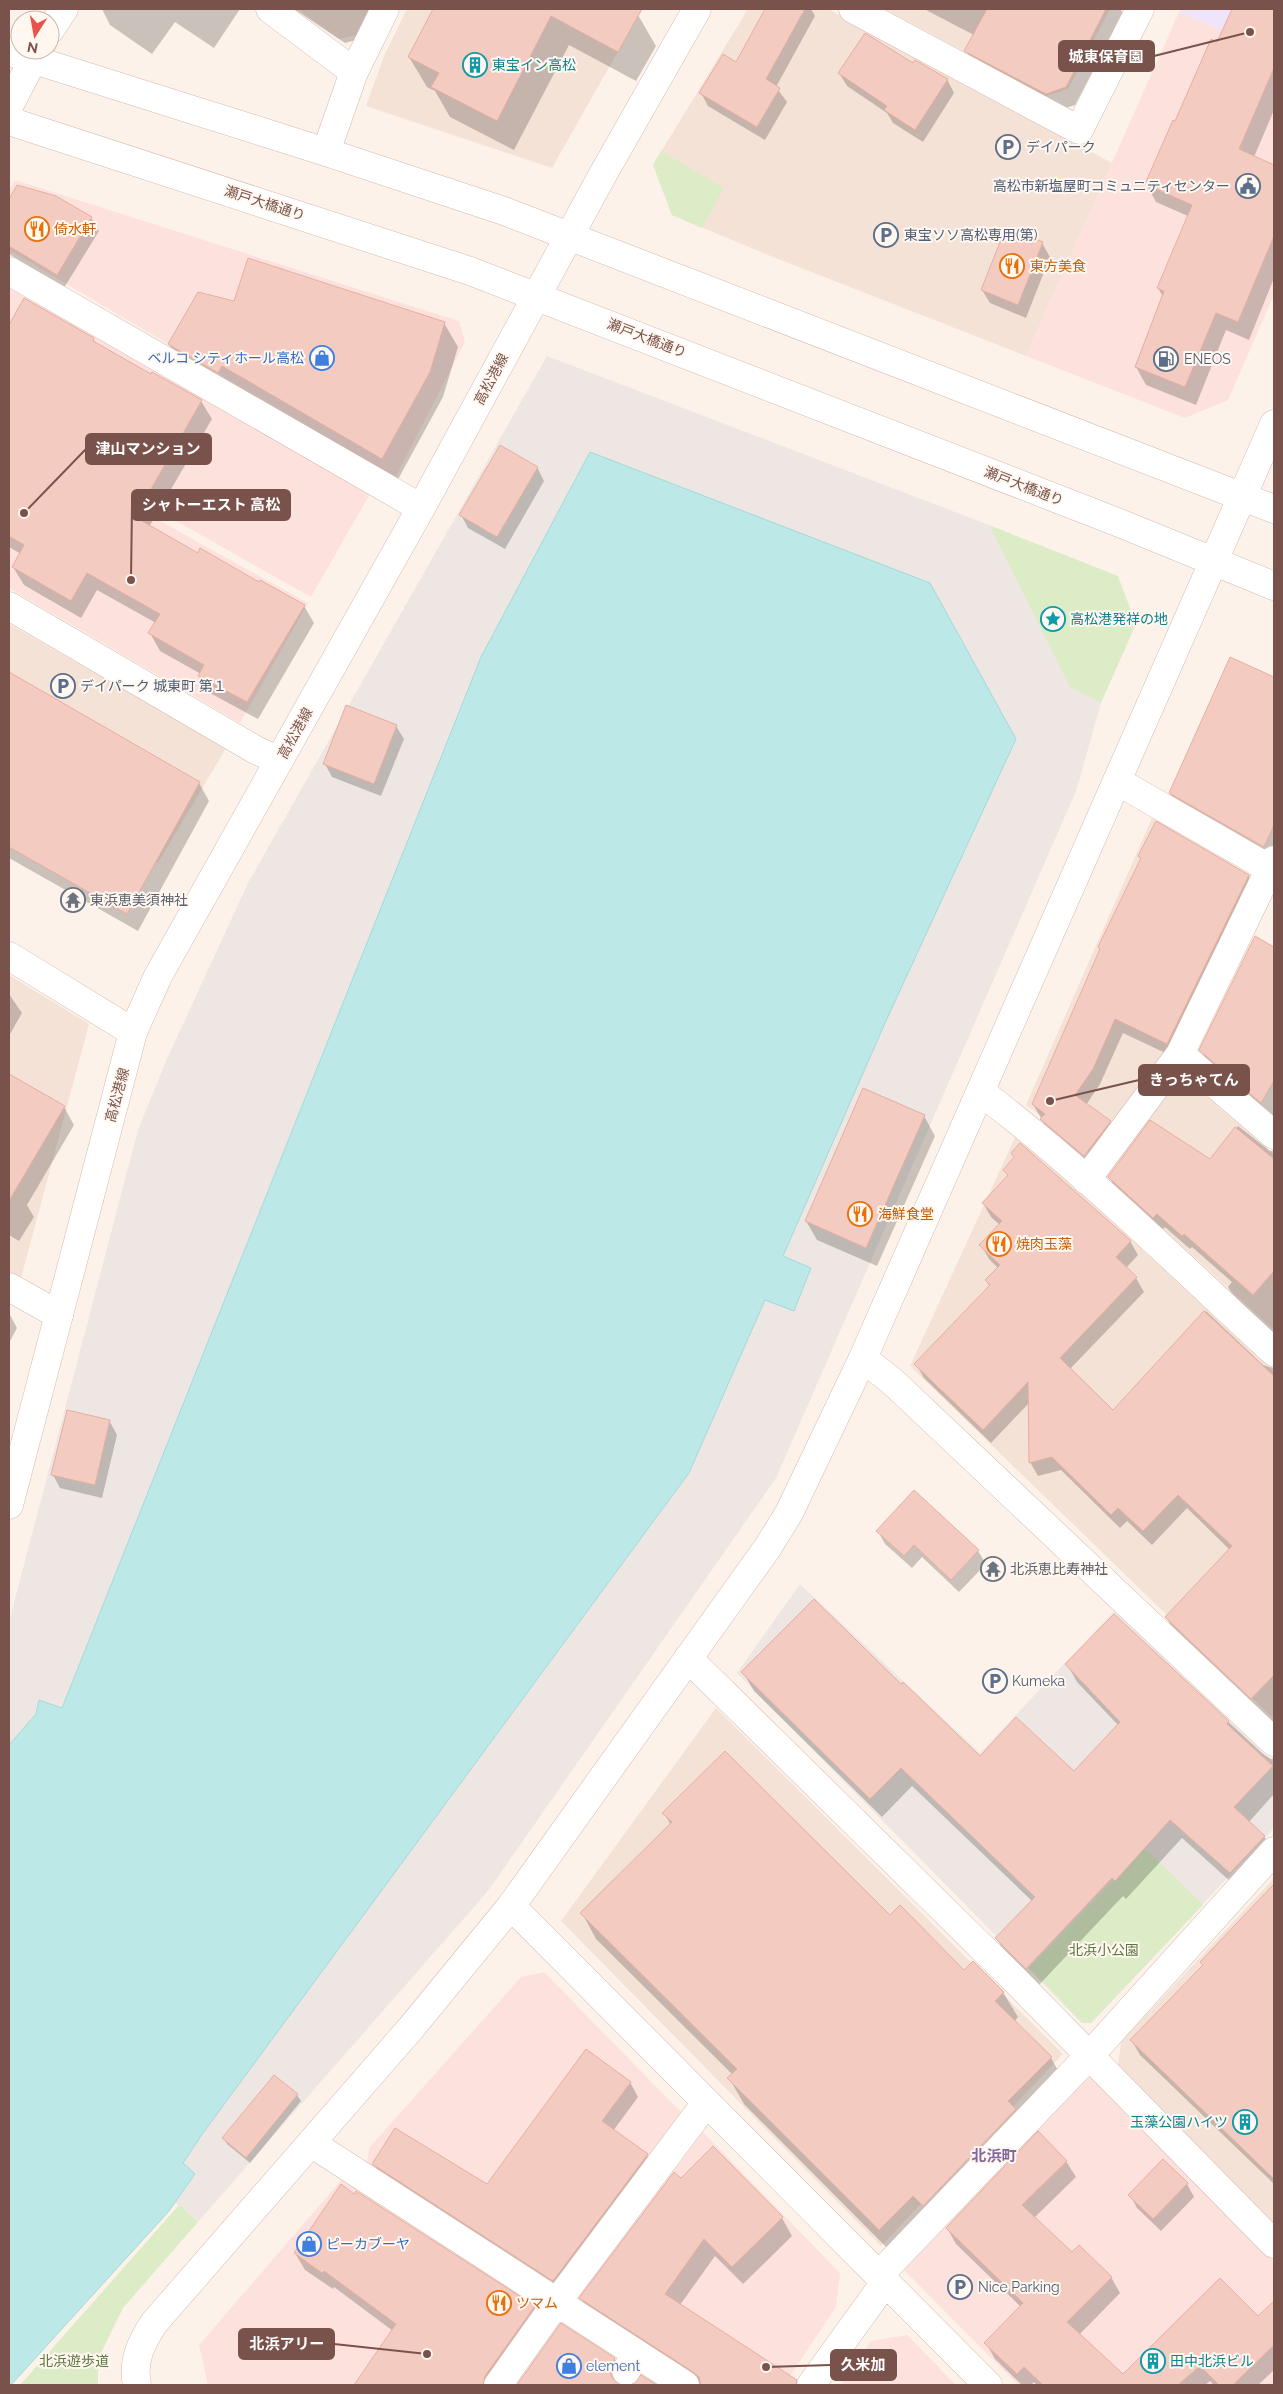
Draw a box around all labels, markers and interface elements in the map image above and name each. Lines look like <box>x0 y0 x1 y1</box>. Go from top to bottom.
north arrow <box>10 10 60 60</box>
text: N <box>26 39 39 57</box>
callout: 城東保育園 <box>1059 41 1154 71</box>
text: 城東保育園 <box>1068 48 1144 66</box>
building icon: 東宝イン高松 <box>462 52 488 78</box>
place label: 東宝イン高松 <box>492 57 576 73</box>
parking icon: デイパーク <box>995 134 1021 160</box>
place label: デイパーク <box>1026 139 1096 155</box>
public building icon: 高松市新塩屋町コミュニティセンター <box>1235 173 1261 199</box>
place label: 高松市新塩屋町コミュニティセンター <box>993 178 1230 194</box>
street label: 瀬戸大橋通り <box>223 182 307 224</box>
restaurant icon: 倚水軒 <box>24 216 50 242</box>
place label: 倚水軒 <box>54 221 96 237</box>
parking icon: 東宝ソソ高松専用(第) <box>873 222 899 248</box>
place label: 東宝ソソ高松専用(第) <box>904 227 1038 243</box>
restaurant icon: 東方美食 <box>999 253 1025 279</box>
place label: 東方美食 <box>1030 258 1086 274</box>
street label: 瀬戸大橋通り <box>605 315 689 361</box>
shop icon: ベルコ シティホール高松 <box>309 345 335 371</box>
fuel station icon: ENEOS <box>1153 346 1179 372</box>
place label: ベルコ シティホール高松 <box>148 350 304 366</box>
street label: 高松港線 <box>471 351 511 407</box>
place label: ENEOS <box>1184 351 1231 367</box>
callout: 津山マンション <box>86 434 211 464</box>
text: 津山マンション <box>95 440 201 458</box>
street label: 瀬戸大橋通り <box>982 463 1066 509</box>
callout: シャトーエスト 高松 <box>132 490 290 520</box>
text: シャトーエスト 高松 <box>142 496 280 514</box>
place icon: 高松港発祥の地 <box>1040 606 1066 632</box>
place label: 高松港発祥の地 <box>1070 611 1168 627</box>
parking icon: デイパーク 城東町 第１ <box>50 673 76 699</box>
place label: デイパーク 城東町 第１ <box>80 678 227 694</box>
street label: 高松港線 <box>274 705 316 761</box>
temple icon: 東浜恵美須神社 <box>60 887 86 913</box>
place label: 東浜恵美須神社 <box>90 892 188 908</box>
callout: きっちゃてん <box>1139 1065 1249 1095</box>
street label: 高松港線 <box>102 1066 132 1124</box>
text: きっちゃてん <box>1149 1071 1239 1089</box>
restaurant icon: 海鮮食堂 <box>847 1201 873 1227</box>
place label: 海鮮食堂 <box>878 1206 934 1222</box>
restaurant icon: 焼肉玉藻 <box>986 1231 1012 1257</box>
place label: 焼肉玉藻 <box>1016 1236 1072 1252</box>
temple icon: 北浜恵比寿神社 <box>980 1556 1006 1582</box>
place label: 北浜恵比寿神社 <box>1010 1561 1108 1577</box>
parking icon: Kumeka <box>982 1668 1008 1694</box>
place label: Kumeka <box>1012 1673 1065 1689</box>
park label: 北浜小公園 <box>1069 1942 1139 1958</box>
building icon: 玉藻公園ハイツ <box>1232 2109 1258 2135</box>
place label: 玉藻公園ハイツ <box>1130 2114 1228 2130</box>
district label: 北浜町 <box>971 2147 1017 2165</box>
shop icon: ピーカブーヤ <box>296 2231 322 2257</box>
place label: ピーカブーヤ <box>326 2236 410 2252</box>
parking icon: Nice Parking <box>947 2274 973 2300</box>
place label: Nice Parking <box>978 2279 1060 2295</box>
restaurant icon: ツマム <box>486 2290 512 2316</box>
place label: ツマム <box>516 2295 558 2311</box>
callout: 北浜アリー <box>239 2329 334 2359</box>
text: 北浜アリー <box>249 2335 325 2353</box>
building icon: 田中北浜ビル <box>1140 2348 1166 2374</box>
callout: 久米加 <box>831 2350 896 2380</box>
park label: 北浜遊歩道 <box>39 2353 109 2369</box>
shop icon: element <box>556 2353 582 2379</box>
place label: 田中北浜ビル <box>1170 2353 1254 2369</box>
text: 久米加 <box>840 2356 886 2374</box>
place label: element <box>586 2358 640 2374</box>

